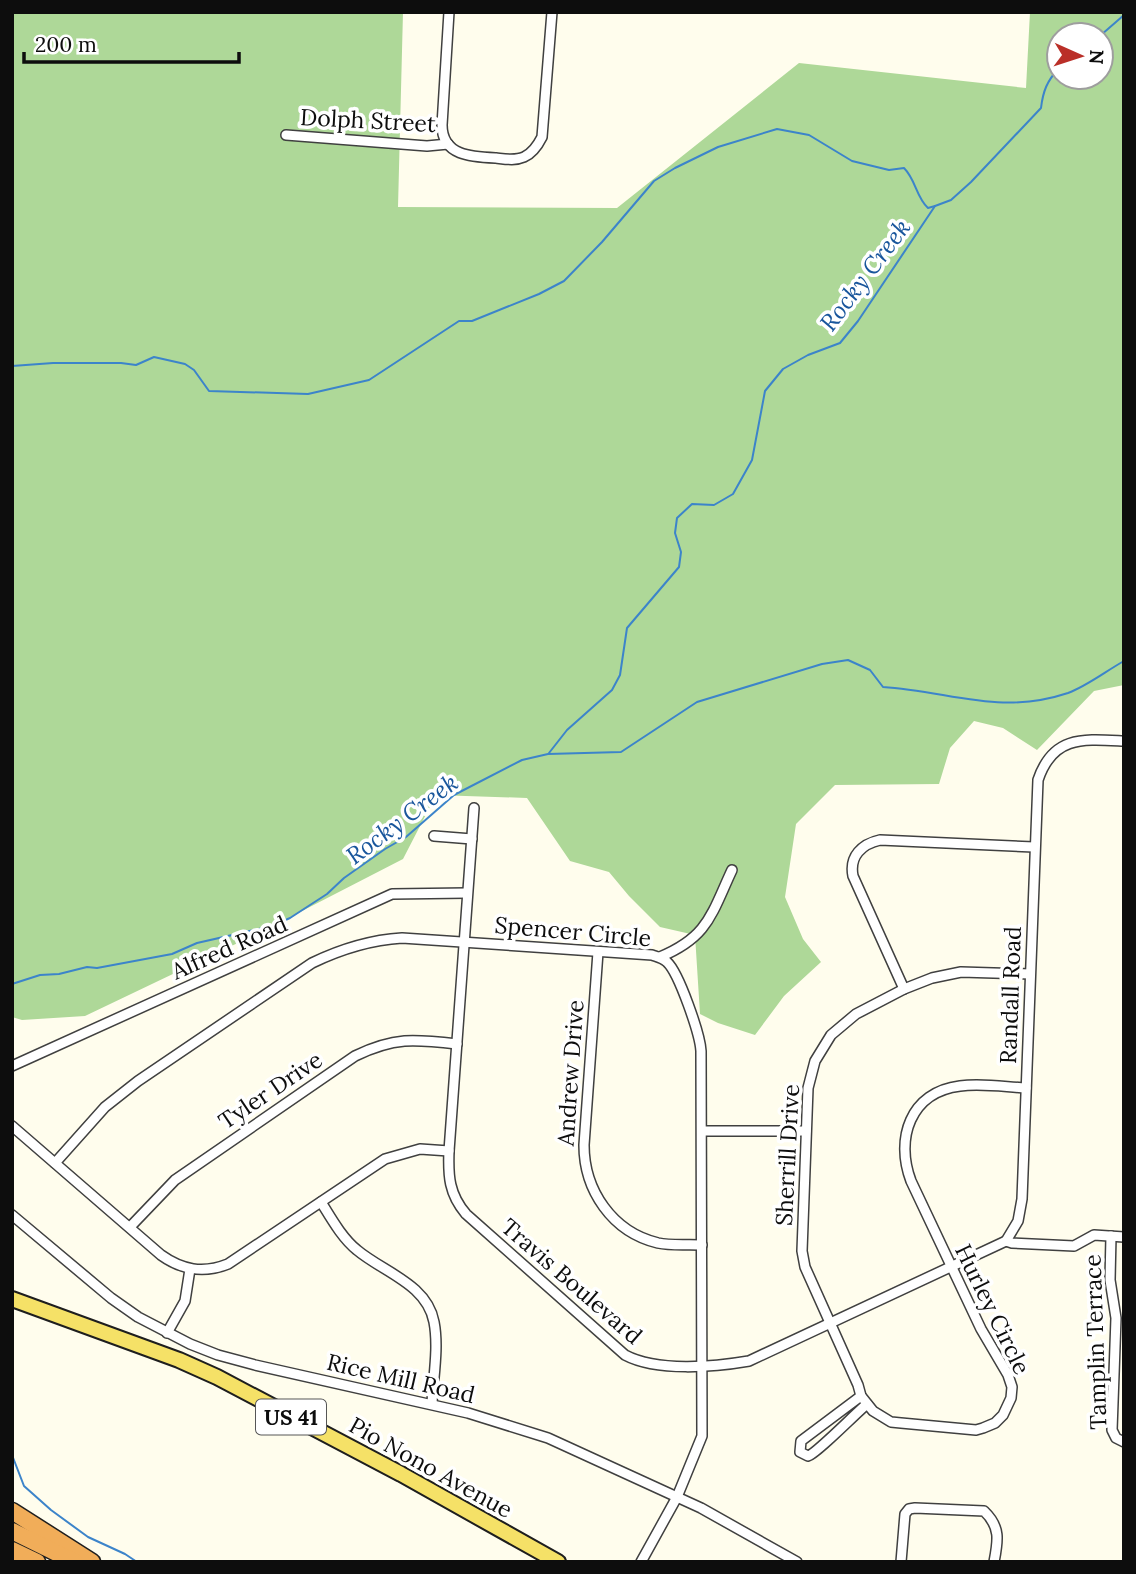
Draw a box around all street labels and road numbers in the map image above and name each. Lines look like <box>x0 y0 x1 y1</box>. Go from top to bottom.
street label: Dolph Street <box>300 102 437 138</box>
street label: Alfred Road <box>166 908 292 986</box>
street label: Spencer Circle <box>494 910 652 952</box>
street label: Randall Road <box>993 925 1027 1064</box>
street label: Andrew Drive <box>550 999 590 1148</box>
street label: Tyler Drive <box>213 1045 327 1135</box>
street label: Sherrill Drive <box>769 1083 805 1227</box>
street label: Travis Boulevard <box>496 1212 649 1350</box>
street label: Hurley Circle <box>949 1239 1037 1379</box>
street label: Tamplin Terrace <box>1077 1254 1113 1430</box>
street label: Rice Mill Road <box>324 1347 478 1409</box>
road number: US 41 <box>256 1400 326 1434</box>
street label: Pio Nono Avenue <box>344 1410 518 1524</box>

